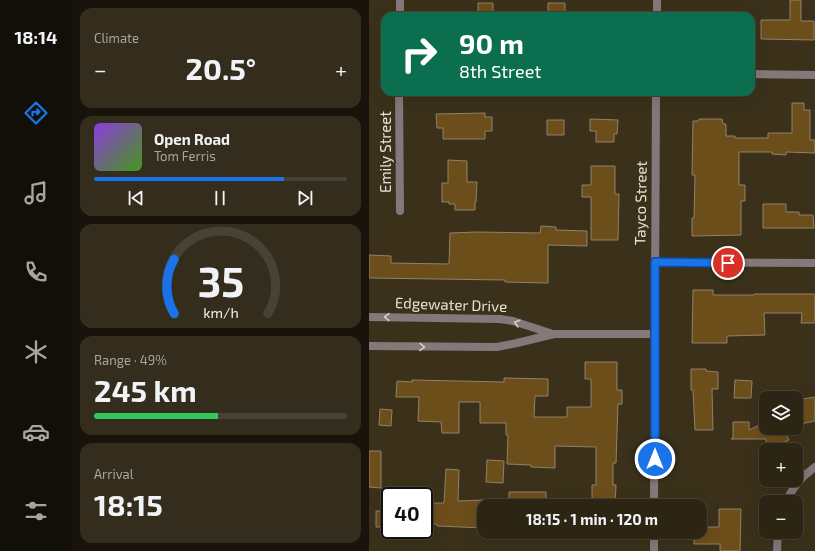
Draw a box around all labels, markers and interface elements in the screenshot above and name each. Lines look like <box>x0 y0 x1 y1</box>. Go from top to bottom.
text: 18:14 <box>15 26 57 48</box>
text: 90 m <box>459 26 524 60</box>
icon: right <box>393 28 445 80</box>
text: Climate <box>94 30 139 46</box>
text: 20.5° <box>186 50 256 86</box>
text: − <box>94 56 107 82</box>
text: + <box>335 56 347 82</box>
text: 8th Street <box>459 60 541 82</box>
icon: directions <box>22 99 50 127</box>
street label: Emily Street <box>376 111 394 193</box>
text: Open Road <box>154 130 230 148</box>
text: Tom Ferris <box>154 148 216 164</box>
street label: Tayco Street <box>630 160 650 245</box>
icon: music <box>22 179 50 207</box>
icon: previous <box>125 187 147 209</box>
icon: pause <box>209 187 231 209</box>
icon: next <box>294 187 316 209</box>
pin <box>711 246 745 280</box>
icon: arrive <box>717 252 739 274</box>
text: 35 <box>197 254 244 304</box>
icon: phone <box>22 258 50 286</box>
street label: Edgewater Drive <box>395 293 507 315</box>
text: km/h <box>203 303 238 320</box>
one-way arrow <box>384 313 390 321</box>
one-way arrow <box>513 319 520 328</box>
icon: climate <box>22 338 50 366</box>
one-way arrow <box>419 343 425 351</box>
text: Range · 49% <box>94 352 167 368</box>
text: 245 km <box>94 372 197 408</box>
map controls <box>759 391 803 539</box>
button: layers <box>759 391 803 435</box>
icon: car <box>22 418 50 446</box>
position arrow <box>634 438 676 480</box>
button: + <box>759 443 803 487</box>
text: Arrival <box>94 466 134 482</box>
text: 18:15 <box>94 486 163 522</box>
speed limit sign: 40 <box>381 487 433 539</box>
button: − <box>759 495 803 539</box>
icon: filters <box>22 497 50 525</box>
text: 18:15 · 1 min · 120 m <box>526 510 658 528</box>

